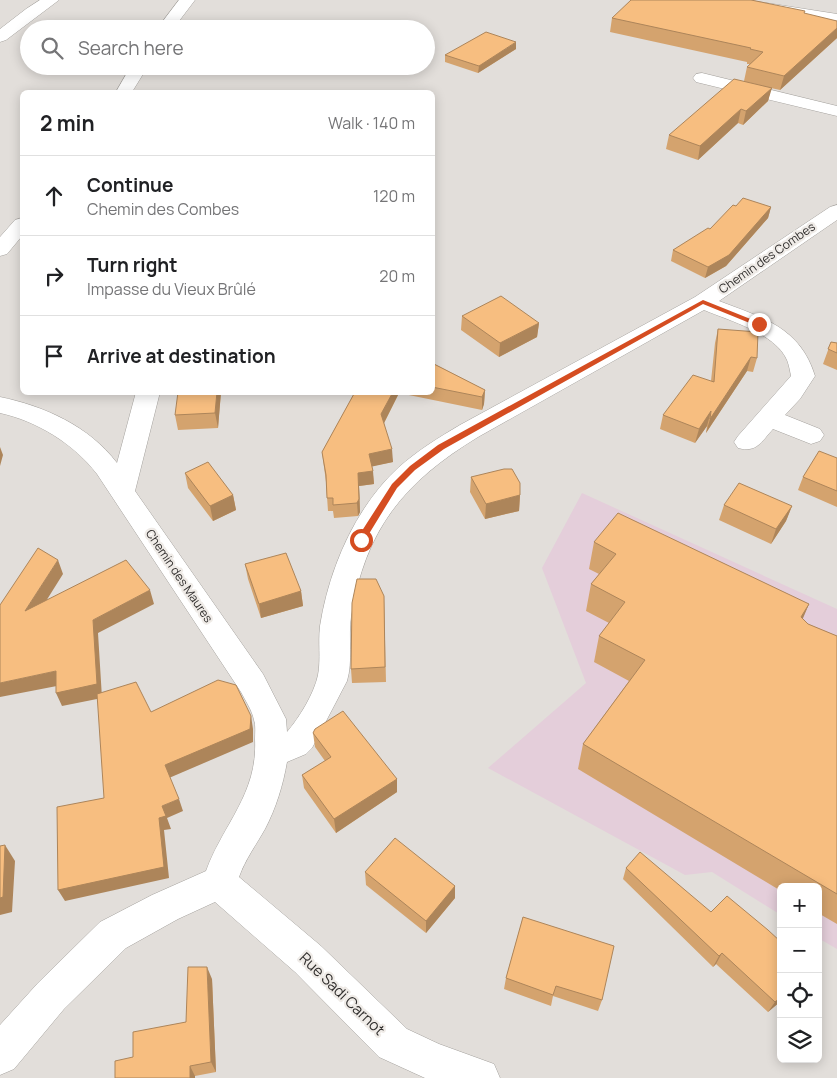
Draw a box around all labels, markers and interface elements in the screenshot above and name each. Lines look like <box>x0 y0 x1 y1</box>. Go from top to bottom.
search box <box>20 20 435 75</box>
icon: search <box>38 34 66 62</box>
text: Search here <box>78 35 184 61</box>
text: 2 min <box>40 109 95 137</box>
text: Walk · 140 m <box>328 112 415 134</box>
text: Continue <box>87 172 173 198</box>
icon: ahead <box>40 182 68 210</box>
text: 120 m <box>373 185 415 207</box>
text: Chemin des Combes <box>87 198 239 220</box>
street label: Chemin des Combes <box>715 218 818 297</box>
text: Turn right <box>87 252 177 278</box>
icon: right <box>40 262 68 290</box>
text: 20 m <box>379 265 415 287</box>
text: Impasse du Vieux Brûlé <box>87 278 256 300</box>
route end <box>748 313 771 336</box>
icon: arrive <box>40 342 68 370</box>
text: Arrive at destination <box>87 343 276 369</box>
street label: Chemin des Maures <box>142 526 217 626</box>
route start <box>350 529 373 552</box>
map controls <box>777 883 822 1063</box>
button: + <box>777 883 822 928</box>
button: − <box>777 928 822 973</box>
street label: Rue Sadi Carnot <box>295 947 390 1040</box>
button: locate <box>777 973 822 1018</box>
button: layers <box>777 1018 822 1063</box>

